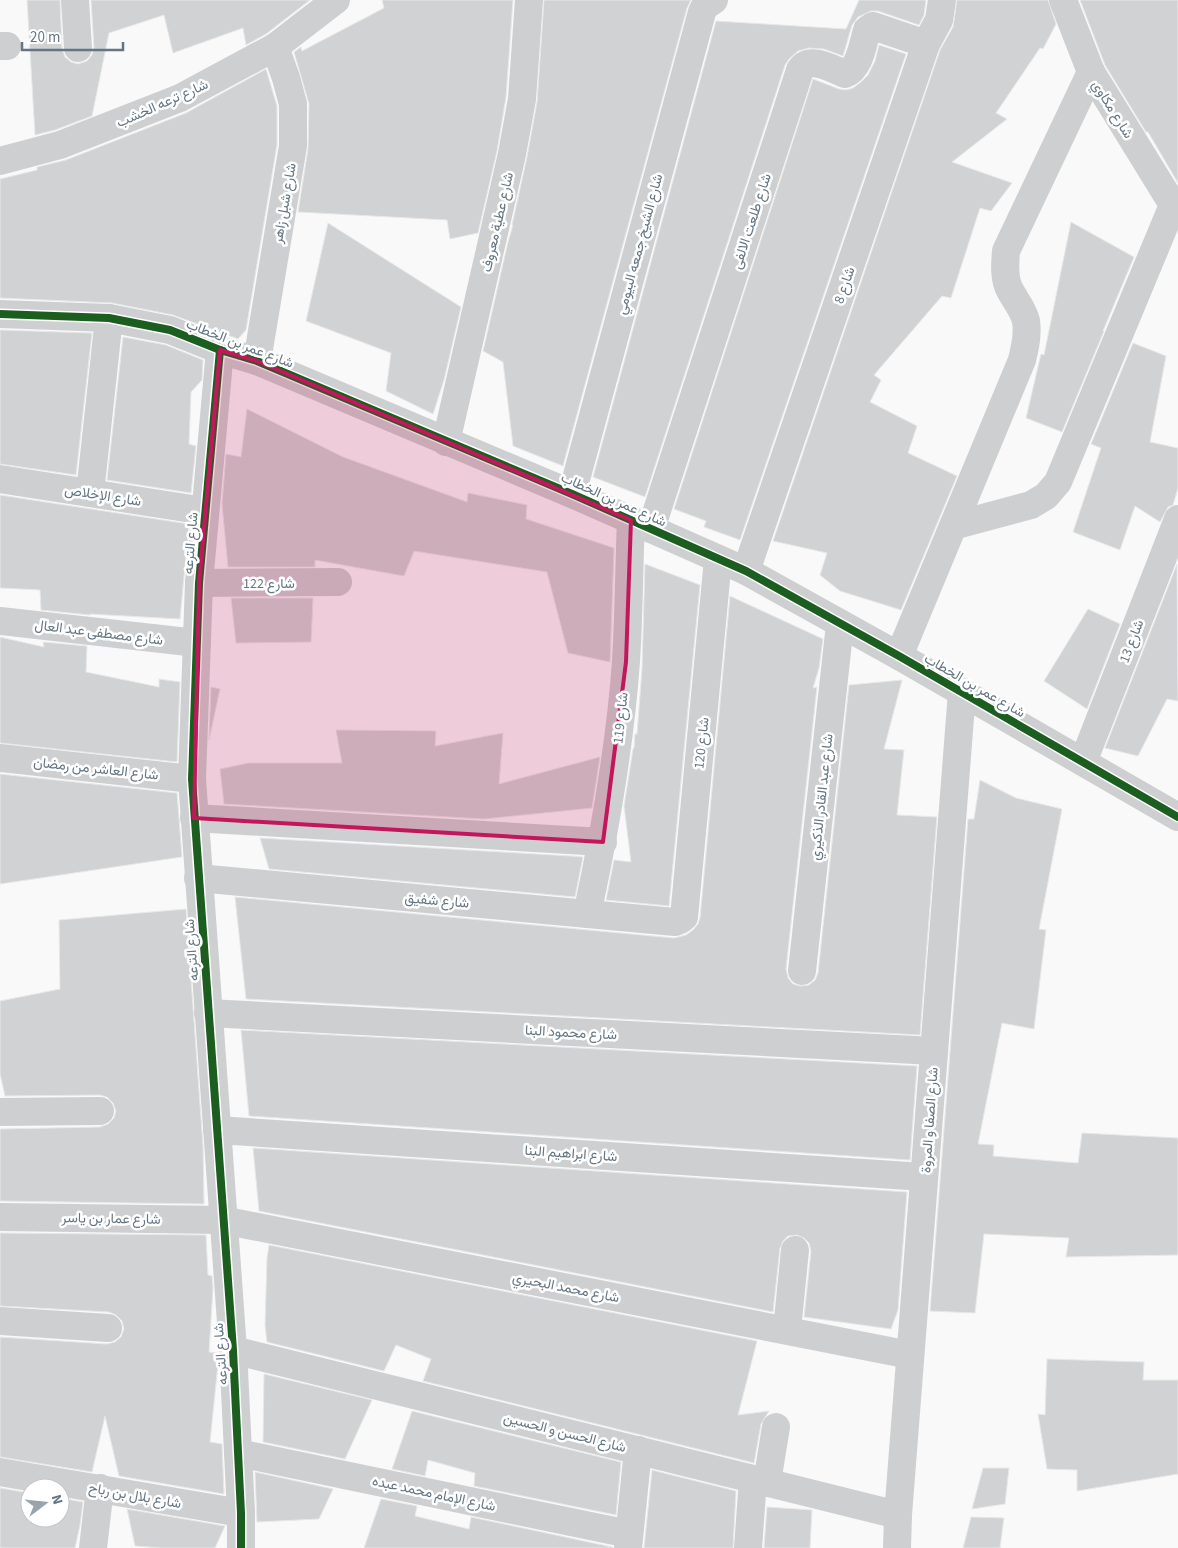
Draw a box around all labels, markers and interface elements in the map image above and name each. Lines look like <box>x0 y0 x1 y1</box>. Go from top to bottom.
scale bar <box>22 20 124 52</box>
text: 20 m <box>30 27 60 48</box>
street label: شارع ترعه الخشب <box>113 75 212 133</box>
street label: شارع مكاوي <box>1086 77 1138 143</box>
street label: شارع شبل زاهر <box>268 161 302 246</box>
street label: شارع عطية معروف <box>477 170 519 274</box>
street label: شارع طلعت الالفى <box>727 171 777 272</box>
street label: شارع الشيخ جمعه البيومي <box>612 172 669 317</box>
street label: شارع 8 <box>829 264 861 307</box>
street label: شارع عمر بن الخطاب <box>183 314 296 374</box>
street label: شارع عمر بن الخطاب <box>558 468 670 532</box>
street label: شارع الإخلاص <box>63 480 143 512</box>
street label: شارع الترعه <box>178 511 204 575</box>
street label: شارع 122 <box>243 574 295 594</box>
street label: شارع مصطفى عبد العال <box>34 615 164 651</box>
street label: شارع 13 <box>1115 617 1149 666</box>
street label: شارع عمر بن الخطاب <box>920 649 1029 723</box>
street label: شارع 119 <box>608 691 634 745</box>
street label: شارع 120 <box>689 716 715 770</box>
street label: شارع عبد القادر الذكيري <box>805 733 840 861</box>
street label: شارع العاشر من رمضان <box>32 752 160 786</box>
street label: شارع شفيق <box>404 888 470 914</box>
street label: شارع الترعه <box>180 918 204 982</box>
street label: شارع محمود البنا <box>524 1021 618 1045</box>
street label: شارع الصفا و المروة <box>916 1067 944 1174</box>
street label: شارع ابراهيم البنا <box>524 1141 618 1167</box>
street label: شارع عمار بن ياسر <box>60 1208 161 1230</box>
street label: شارع محمد البحيري <box>510 1268 621 1309</box>
street label: شارع الترعه <box>209 1322 233 1386</box>
street label: شارع الحسن و الحسين <box>501 1408 628 1458</box>
street label: شارع الإمام محمد عبده <box>370 1471 497 1517</box>
north arrow <box>20 1478 70 1528</box>
street label: شارع بلال بن رباح <box>87 1478 183 1514</box>
text: N <box>46 1492 67 1507</box>

